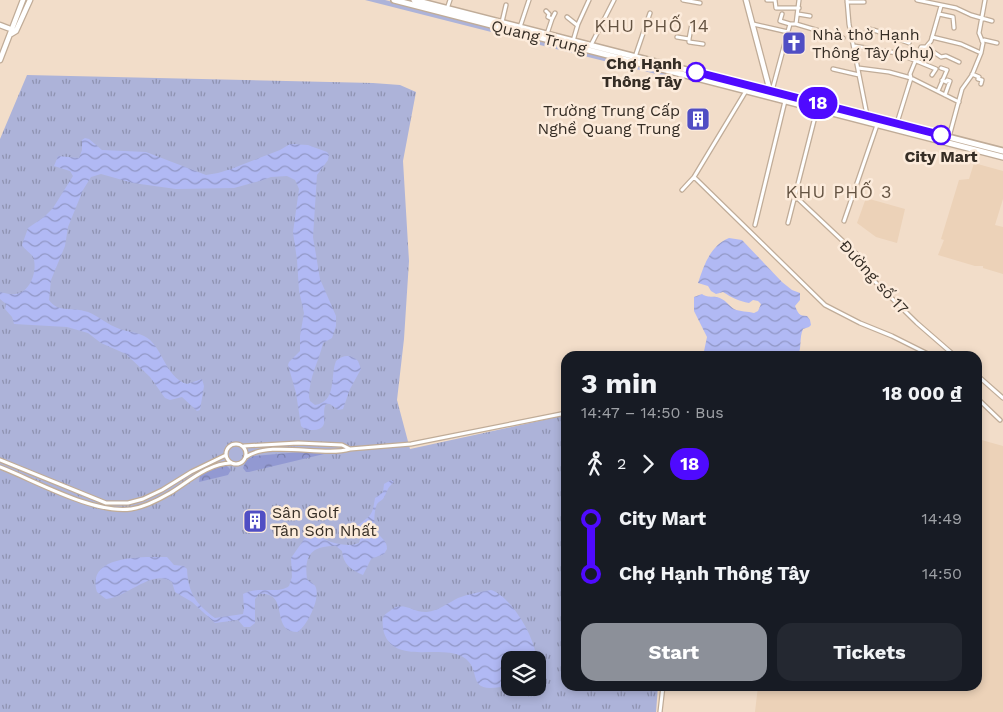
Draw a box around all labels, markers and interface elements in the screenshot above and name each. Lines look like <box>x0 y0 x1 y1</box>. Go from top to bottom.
district label: KHU PHỐ 14 <box>594 14 710 36</box>
street label: Quang Trung <box>489 16 589 58</box>
place label: Nhà thờ Hạnh Thông Tây (phụ) <box>812 25 934 62</box>
church icon: Nhà thờ Hạnh Thông Tây (phụ) <box>781 30 807 56</box>
place label: Chợ Hạnh Thông Tây <box>602 54 683 91</box>
marker: Chợ Hạnh Thông Tây <box>686 62 706 82</box>
line badge: 18 <box>796 87 840 119</box>
text: 18 <box>808 92 828 113</box>
place label: Trường Trung Cấp Nghề Quang Trung <box>538 101 680 138</box>
building icon: Trường Trung Cấp Nghề Quang Trung <box>685 106 711 132</box>
marker: City Mart <box>931 125 951 145</box>
place label: City Mart <box>904 147 978 166</box>
district label: KHU PHỐ 3 <box>785 180 893 202</box>
street label: Đường số 17 <box>836 236 912 318</box>
text: 3 min <box>581 367 657 400</box>
text: 18 000 ₫ <box>882 382 962 405</box>
text: 14:47 – 14:50 · Bus <box>581 403 724 422</box>
icon: walk <box>581 450 609 478</box>
icon: forward <box>634 450 662 478</box>
text: 18 <box>680 453 699 474</box>
text: 2 <box>617 454 626 473</box>
place label: Sân Golf Tân Sơn Nhất <box>272 503 377 540</box>
text: City Mart <box>619 507 706 530</box>
building icon: Sân Golf Tân Sơn Nhất <box>242 508 268 534</box>
text: 14:49 <box>922 509 962 528</box>
text: Chợ Hạnh Thông Tây <box>619 562 810 585</box>
text: 14:50 <box>922 564 962 583</box>
button: Start <box>581 623 767 681</box>
button: Tickets <box>777 623 962 681</box>
map controls <box>501 651 546 696</box>
button: layers <box>501 651 546 696</box>

